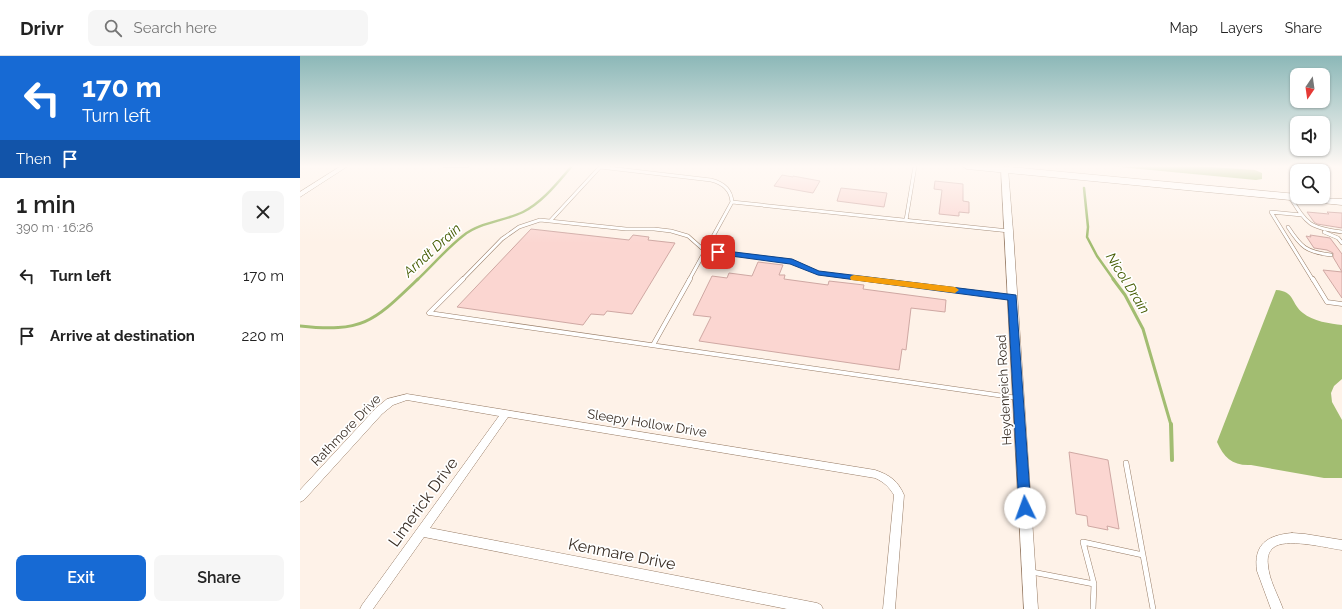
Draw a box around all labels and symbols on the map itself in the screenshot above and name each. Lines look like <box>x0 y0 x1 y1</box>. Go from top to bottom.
north arrow <box>1290 68 1330 108</box>
water label: Arndt Drain <box>399 220 464 281</box>
pin <box>701 235 735 269</box>
water label: Nicol Drain <box>1103 250 1153 317</box>
street label: Heydenreich Road <box>994 334 1014 446</box>
street label: Rathmore Drive <box>308 391 384 469</box>
street label: Sleepy Hollow Drive <box>586 406 708 440</box>
street label: Limerick Drive <box>384 454 462 550</box>
position arrow <box>1004 487 1046 529</box>
street label: Kenmare Drive <box>567 534 677 574</box>

